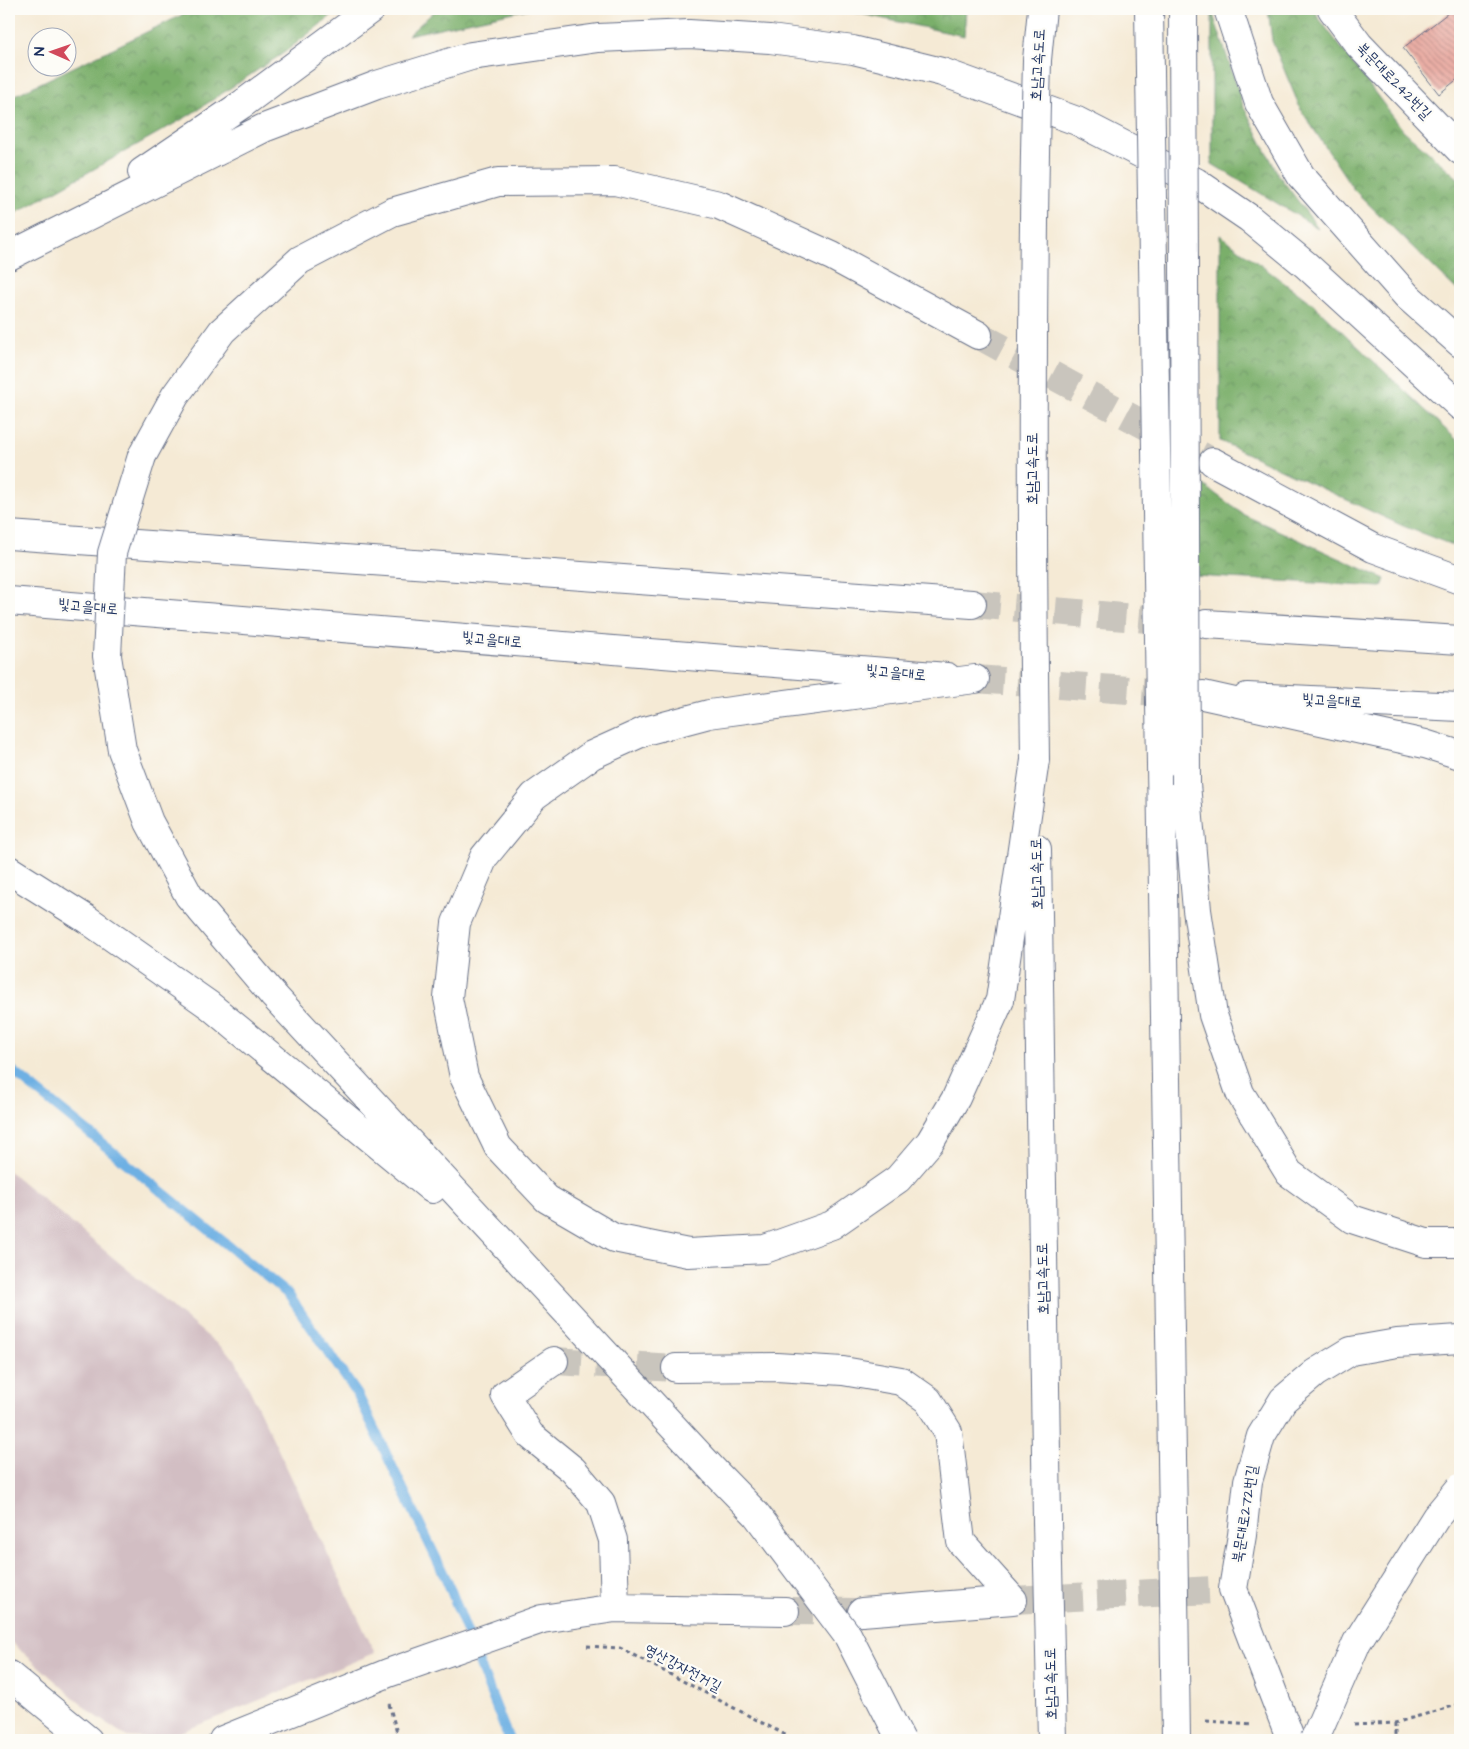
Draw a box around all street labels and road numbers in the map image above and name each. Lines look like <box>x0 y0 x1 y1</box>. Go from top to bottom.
street label: 호남고속도로 <box>1026 28 1050 102</box>
street label: 북문대로242번길 <box>1352 38 1436 124</box>
street label: 호남고속도로 <box>1022 433 1043 505</box>
street label: 빛고을대로 <box>57 594 119 620</box>
street label: 빛고을대로 <box>461 627 523 653</box>
street label: 빛고을대로 <box>865 660 927 686</box>
street label: 빛고을대로 <box>1301 689 1363 713</box>
street label: 호남고속도로 <box>1026 838 1048 910</box>
street label: 호남고속도로 <box>1032 1243 1054 1315</box>
street label: 북문대로272번길 <box>1227 1464 1263 1564</box>
street label: 영산강자전거길 <box>641 1639 725 1697</box>
street label: 호남고속도로 <box>1040 1648 1062 1720</box>

